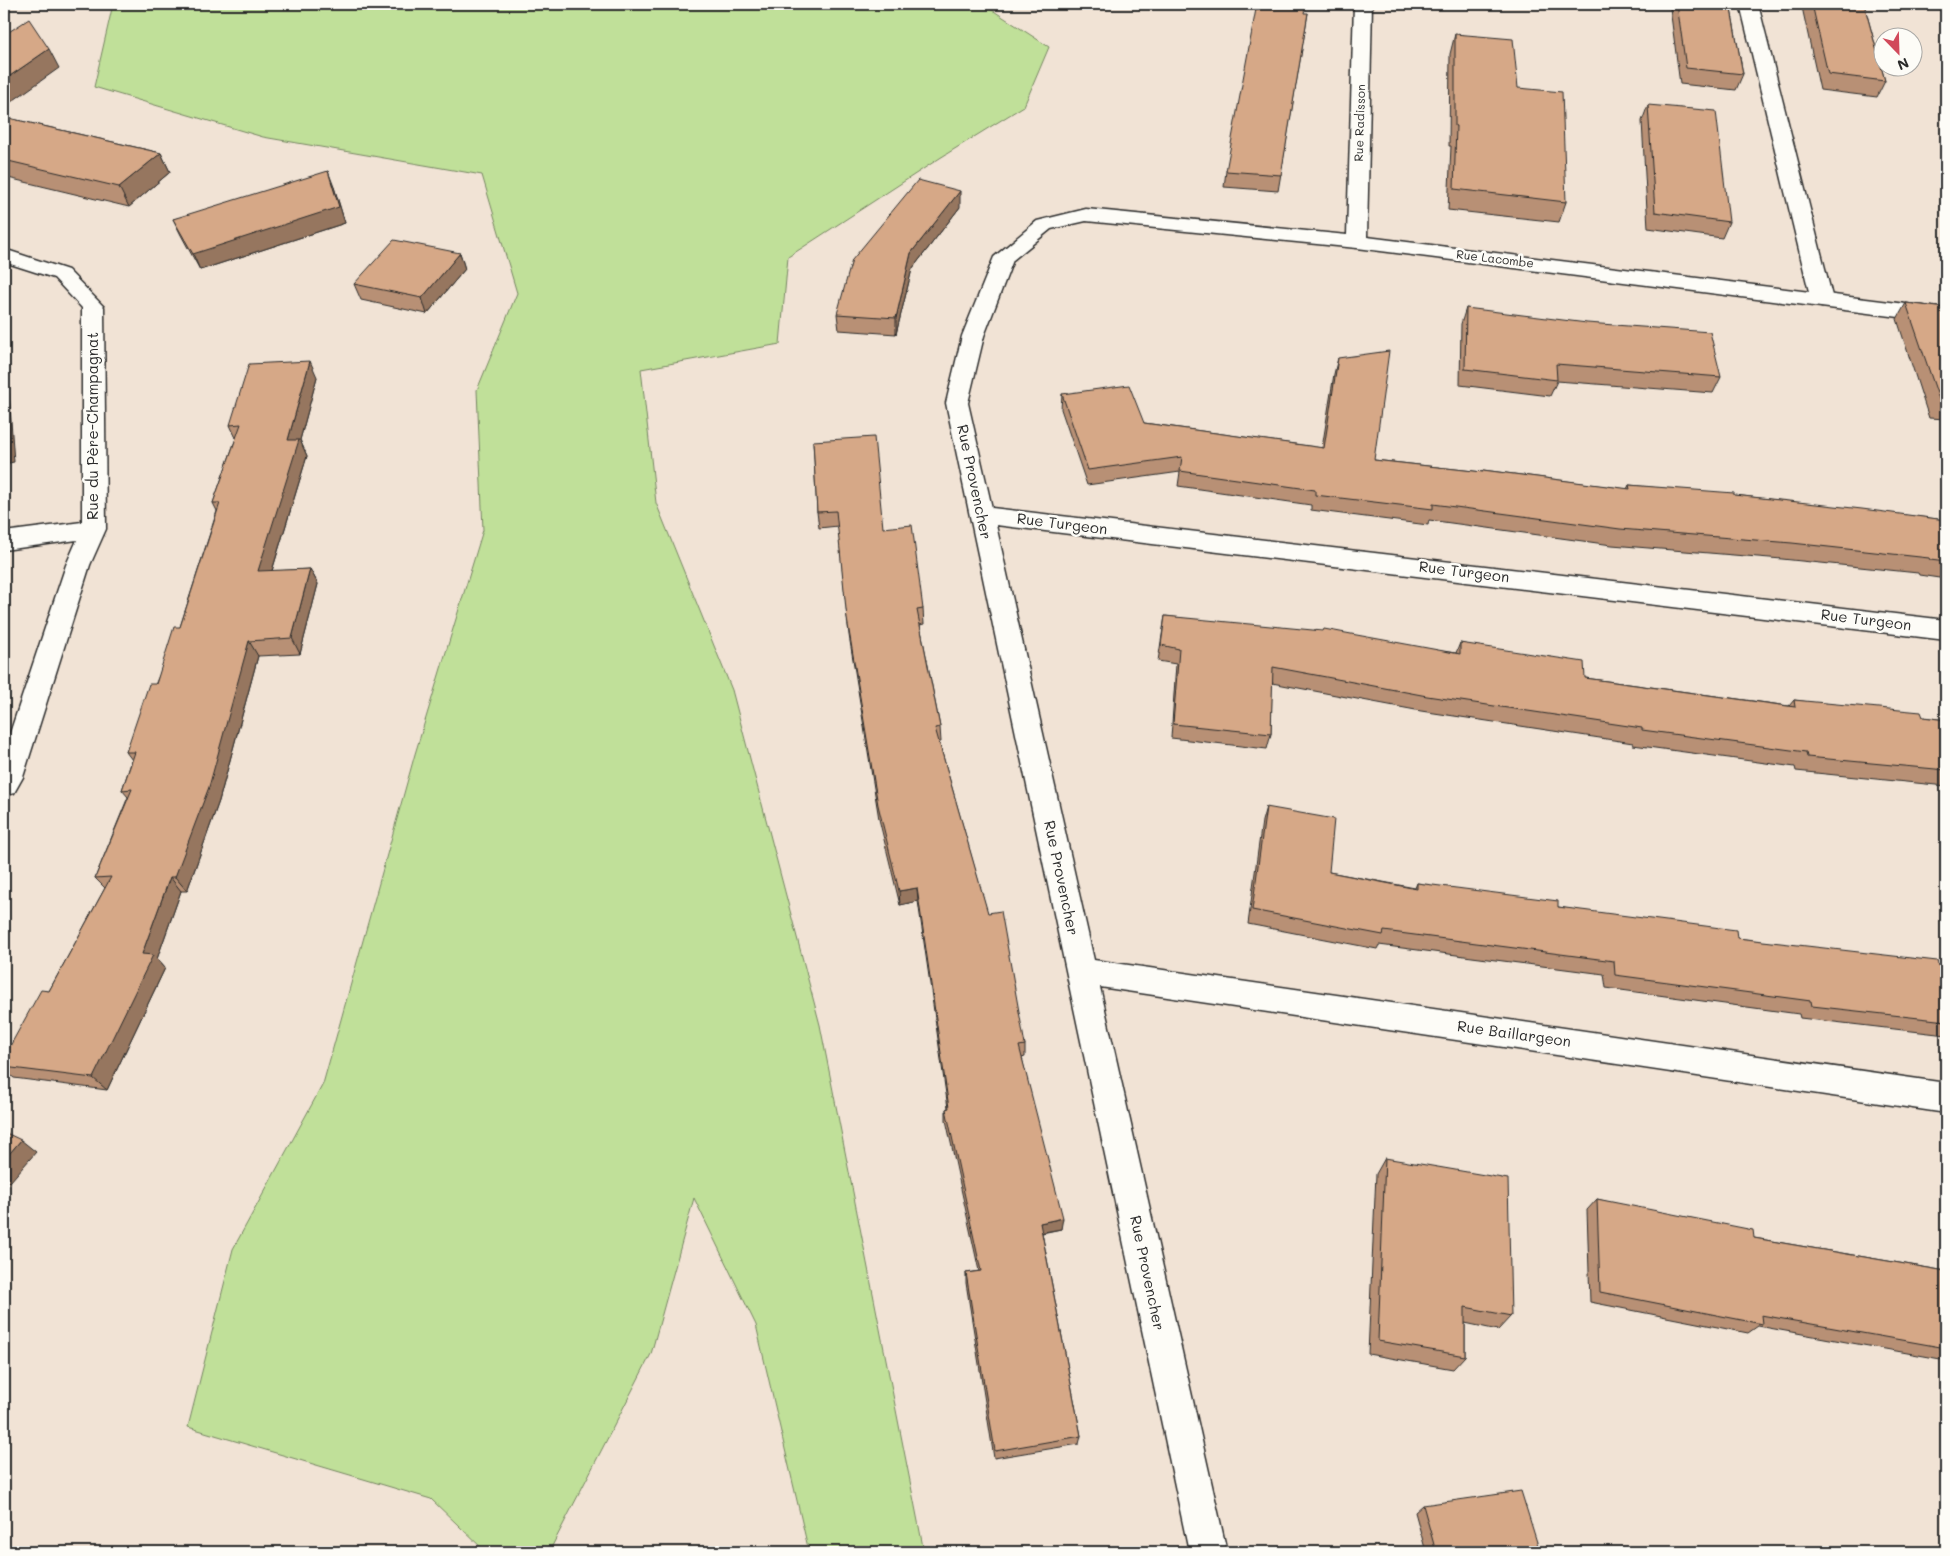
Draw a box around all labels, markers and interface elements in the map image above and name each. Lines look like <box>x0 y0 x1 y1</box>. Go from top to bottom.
north arrow <box>1872 28 1922 78</box>
text: N <box>1895 54 1912 75</box>
street label: Rue Radisson <box>1350 84 1368 162</box>
street label: Rue Lacombe <box>1455 245 1535 271</box>
street label: Rue du Père-Champagnat <box>82 332 102 520</box>
street label: Rue Provencher <box>953 422 997 541</box>
street label: Rue Turgeon <box>1016 508 1109 538</box>
street label: Rue Turgeon <box>1418 556 1511 586</box>
street label: Rue Turgeon <box>1820 604 1913 634</box>
street label: Rue Provencher <box>1040 818 1084 937</box>
street label: Rue Baillargeon <box>1456 1015 1572 1051</box>
street label: Rue Provencher <box>1126 1213 1170 1332</box>

